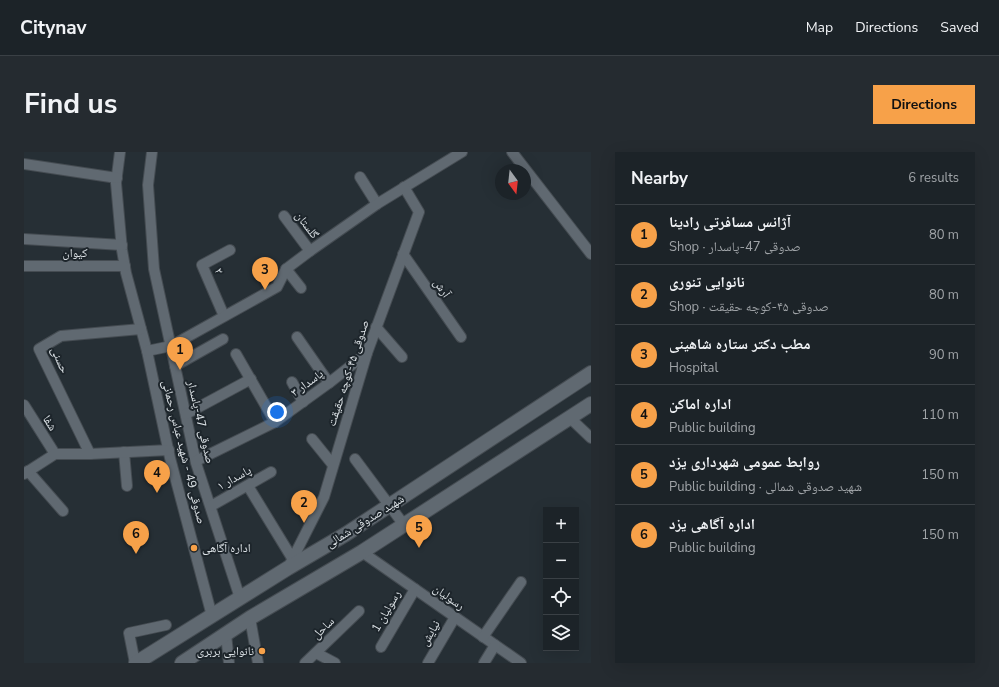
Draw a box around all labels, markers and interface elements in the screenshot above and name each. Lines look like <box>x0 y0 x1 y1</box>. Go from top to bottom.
text: Citynav <box>20 15 87 41</box>
text: Map <box>806 18 833 37</box>
text: Directions <box>855 18 918 37</box>
text: Saved <box>940 18 979 37</box>
text: Find us <box>24 85 118 123</box>
button: Directions <box>873 85 975 124</box>
north arrow <box>495 164 531 200</box>
text: Nearby <box>631 167 688 190</box>
text: 6 results <box>908 169 959 187</box>
street label: گلستان <box>292 208 323 242</box>
text: آژانس مسافرتی رادینا <box>669 212 791 232</box>
text: 1 <box>640 226 648 244</box>
text: 80 m <box>929 226 959 244</box>
text: Shop · صدوقی 47-پاسدار <box>669 238 801 256</box>
street label: کیوان <box>63 245 87 261</box>
pin: 3 <box>252 257 278 290</box>
street label: ۲ <box>211 265 227 277</box>
text: نانوایی تنوری <box>669 272 745 292</box>
street label: آرش <box>430 275 455 301</box>
text: 2 <box>640 286 648 304</box>
text: 80 m <box>929 286 959 304</box>
text: Shop · صدوقی ۴۵-کوچه حقیقت <box>669 298 829 316</box>
street label: صدوقی ۴۵-کوچه حقیقت <box>323 318 373 428</box>
text: مطب دکتر ستاره شاهینی <box>669 334 811 354</box>
pin: 1 <box>167 337 193 370</box>
street label: حسنی <box>47 344 73 376</box>
text: 3 <box>640 346 648 364</box>
text: 90 m <box>929 346 959 364</box>
text: Hospital <box>669 359 718 377</box>
street label: پاسدار ۳ <box>287 365 327 400</box>
street label: صدوقی 49 - شهید عباس رحمانی <box>158 378 210 526</box>
street label: صدوقی 47-پاسدار <box>183 378 218 465</box>
text: اداره اماکن <box>669 394 731 414</box>
your location <box>267 402 287 422</box>
text: 4 <box>640 406 648 424</box>
text: 110 m <box>921 406 959 424</box>
street label: شفا <box>39 412 61 434</box>
text: Public building <box>669 419 756 437</box>
text: روابط عمومی شهرداری یزد <box>669 452 820 472</box>
pin: 4 <box>144 460 170 493</box>
street label: پاسدار ۱ <box>214 462 254 494</box>
text: 5 <box>640 466 648 484</box>
text: 150 m <box>921 466 959 484</box>
text: Public building · شهید صدوقی شمالی <box>669 478 862 496</box>
pin: 2 <box>291 490 317 523</box>
street label: شهید صدوقی شمالی <box>323 490 407 551</box>
map controls <box>543 507 579 651</box>
button: + <box>543 507 579 543</box>
text: اداره آگاهی یزد <box>669 514 755 534</box>
pin: 5 <box>406 515 432 548</box>
pin: 6 <box>123 521 149 554</box>
text: 6 <box>640 526 648 544</box>
text: 150 m <box>921 526 959 544</box>
text: Public building <box>669 539 756 557</box>
place label: اداره آگاهی <box>202 540 251 556</box>
marker: اداره آگاهی <box>189 543 199 553</box>
button: − <box>543 543 579 579</box>
button: locate <box>543 579 579 615</box>
street label: رسولیان <box>430 580 468 614</box>
street label: رسولیان 1 <box>368 587 404 635</box>
street label: ساحل <box>308 613 338 643</box>
button: layers <box>543 615 579 651</box>
street label: نیایش <box>416 617 444 649</box>
place label: نانوایی بربری <box>197 643 254 659</box>
marker: نانوایی بربری <box>257 646 267 656</box>

